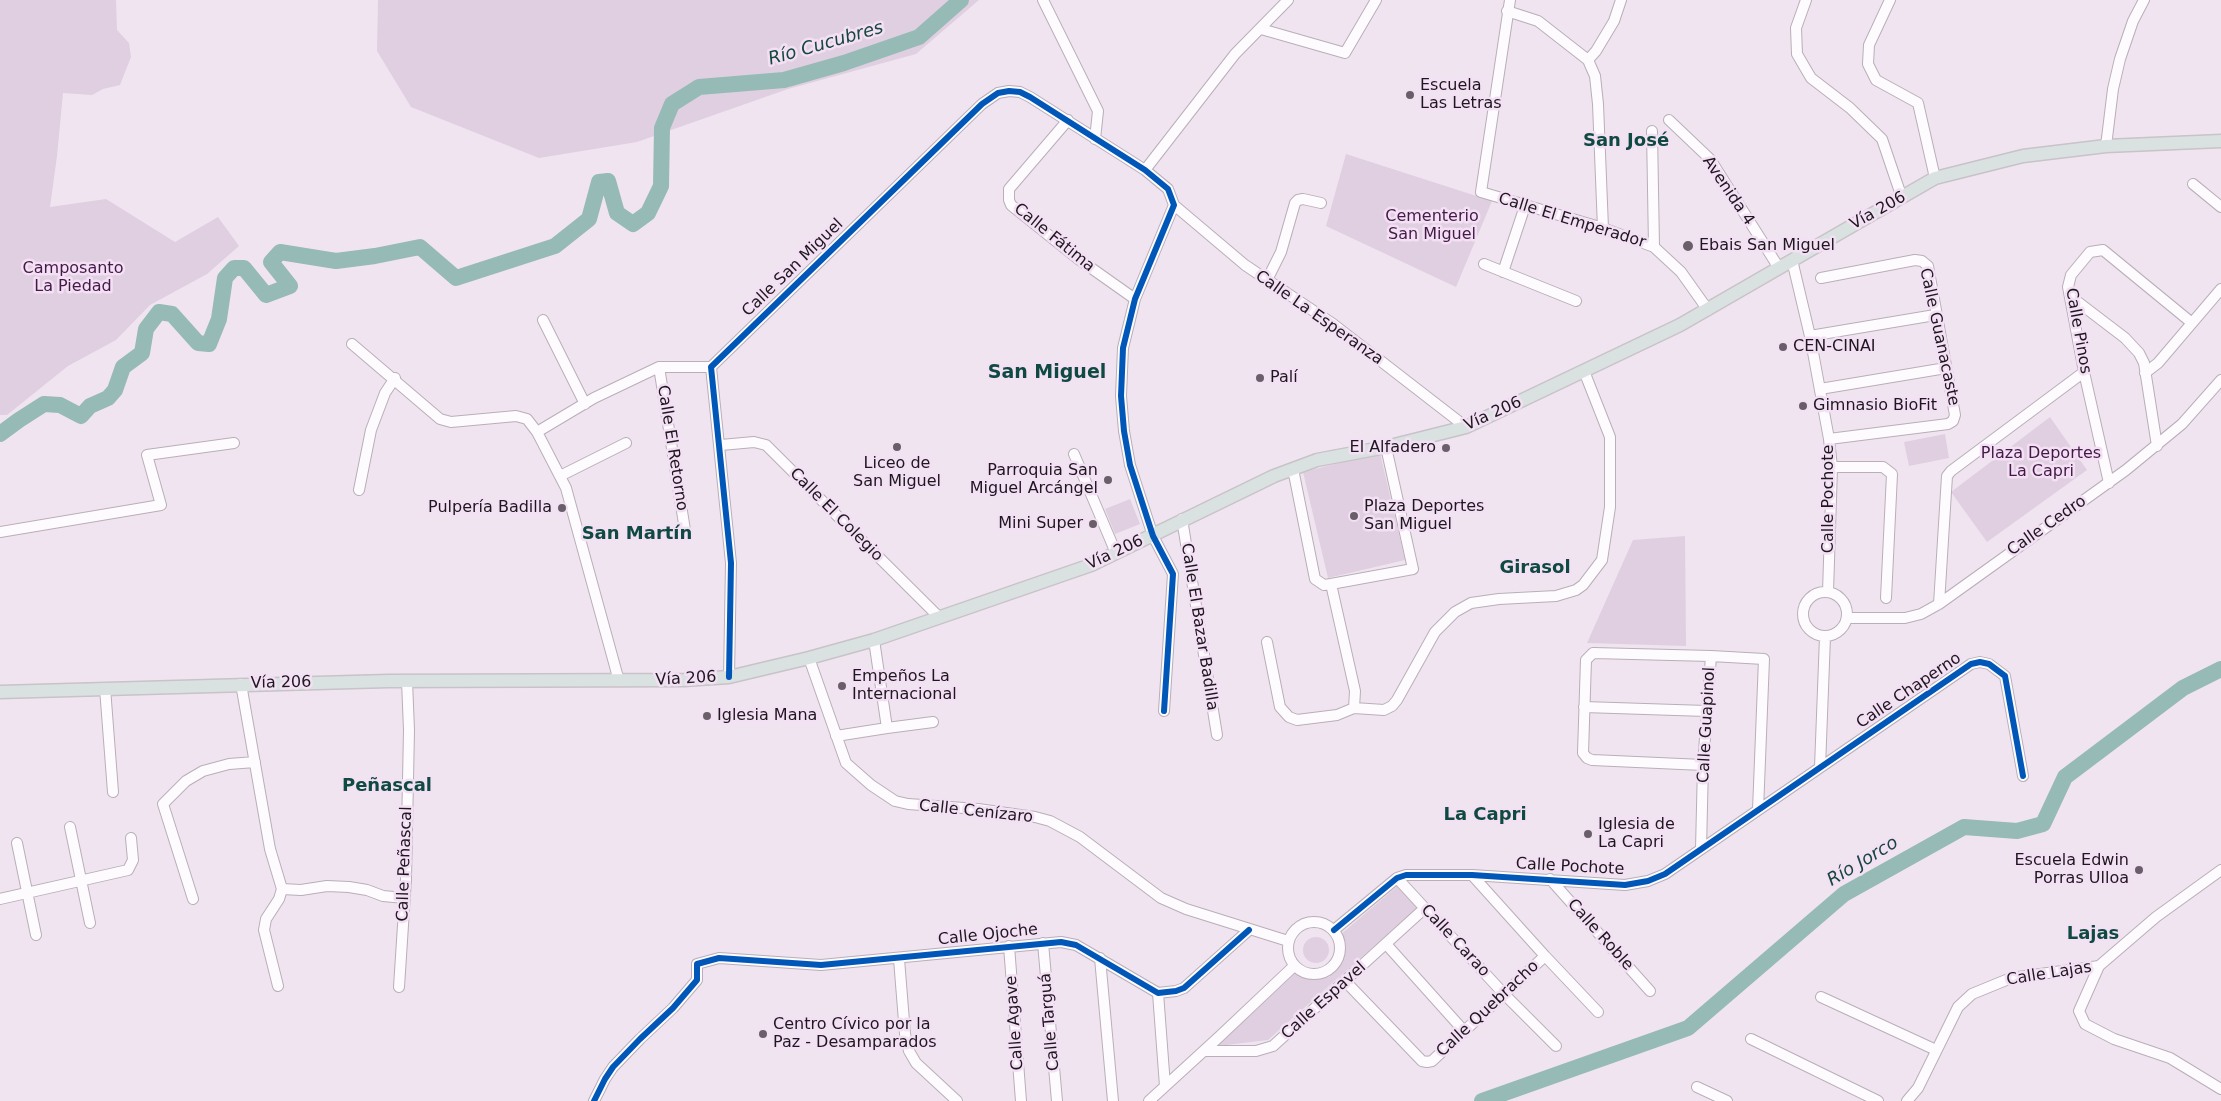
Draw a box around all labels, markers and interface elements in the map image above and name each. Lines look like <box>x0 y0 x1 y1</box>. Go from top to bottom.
water label: Río Cucubres <box>766 17 886 71</box>
place label: Escuela Las Letras <box>1420 76 1502 114</box>
marker: Escuela Las Letras <box>1404 89 1416 101</box>
district label: San José <box>1583 130 1669 152</box>
street label: Avenida 4 <box>1698 153 1758 229</box>
street label: Vía 206 <box>1847 188 1909 234</box>
street label: Calle El Emperador <box>1496 189 1648 253</box>
street label: Calle Fátima <box>1010 200 1098 276</box>
park label: Cementerio San Miguel <box>1385 207 1479 245</box>
street label: Calle San Miguel <box>739 215 847 321</box>
place label: Ebais San Miguel <box>1699 236 1835 256</box>
marker: Ebais San Miguel <box>1681 239 1695 253</box>
park label: Camposanto La Piedad <box>23 259 123 297</box>
street label: Calle Guanacaste <box>1915 266 1963 408</box>
street label: Calle La Esperanza <box>1251 267 1387 369</box>
street label: Calle Pinos <box>2061 287 2095 375</box>
place label: CEN-CINAI <box>1793 337 1876 357</box>
marker: CEN-CINAI <box>1777 341 1789 353</box>
district label: San Miguel <box>988 362 1106 384</box>
place label: Palí <box>1270 368 1298 388</box>
marker: Palí <box>1254 372 1266 384</box>
street label: Calle El Retorno <box>653 384 691 512</box>
street label: Vía 206 <box>1461 393 1525 435</box>
place label: Gimnasio BioFit <box>1813 396 1937 416</box>
marker: Gimnasio BioFit <box>1797 400 1809 412</box>
place label: El Alfadero <box>1350 438 1436 458</box>
marker: Liceo de San Miguel <box>891 441 903 453</box>
marker: El Alfadero <box>1440 442 1452 454</box>
park label: Plaza Deportes La Capri <box>1981 444 2101 482</box>
street label: Calle Pochote <box>1819 445 1839 553</box>
place label: Liceo de San Miguel <box>853 454 941 492</box>
place label: Parroquia San Miguel Arcángel <box>970 461 1098 499</box>
street label: Calle El Colegio <box>785 464 887 566</box>
marker: Parroquia San Miguel Arcángel <box>1102 474 1114 486</box>
street label: Calle Cedro <box>2004 492 2090 560</box>
place label: Plaza Deportes San Miguel <box>1364 497 1484 535</box>
place label: Pulpería Badilla <box>428 498 552 518</box>
marker: Pulpería Badilla <box>556 502 568 514</box>
marker: Plaza Deportes San Miguel <box>1348 510 1360 522</box>
place label: Mini Super <box>998 514 1083 534</box>
marker: Mini Super <box>1087 518 1099 530</box>
district label: San Martín <box>582 523 692 545</box>
street label: Vía 206 <box>1083 531 1147 575</box>
street label: Calle El Bazar Badilla <box>1176 542 1222 712</box>
district label: Girasol <box>1499 557 1571 579</box>
street label: Calle Chaperno <box>1853 649 1965 733</box>
place label: Empeños La Internacional <box>852 667 957 705</box>
street label: Calle Guapinol <box>1694 667 1720 783</box>
street label: Vía 206 <box>655 668 717 690</box>
street label: Vía 206 <box>250 673 312 693</box>
marker: Empeños La Internacional <box>836 680 848 692</box>
place label: Iglesia Mana <box>717 706 817 726</box>
marker: Iglesia Mana <box>701 710 713 722</box>
district label: Peñascal <box>342 775 432 797</box>
street label: Calle Cenízaro <box>918 796 1034 828</box>
district label: La Capri <box>1443 804 1527 826</box>
street label: Calle Peñascal <box>393 806 417 922</box>
place label: Iglesia de La Capri <box>1598 815 1675 853</box>
marker: Iglesia de La Capri <box>1582 828 1594 840</box>
water label: Río Jorco <box>1824 832 1902 892</box>
place label: Escuela Edwin Porras Ulloa <box>2015 851 2129 889</box>
street label: Calle Pochote <box>1515 855 1625 879</box>
marker: Escuela Edwin Porras Ulloa <box>2133 864 2145 876</box>
street label: Calle Roble <box>1563 895 1637 975</box>
street label: Calle Carao <box>1417 901 1493 981</box>
street label: Calle Ojoche <box>937 920 1039 950</box>
district label: Lajas <box>2067 923 2119 945</box>
street label: Calle Quebracho <box>1433 957 1543 1061</box>
street label: Calle Espavel <box>1278 958 1370 1044</box>
street label: Calle Lajas <box>2005 958 2093 990</box>
street label: Calle Targuá <box>1036 972 1064 1072</box>
street label: Calle Agave <box>1002 975 1028 1071</box>
place label: Centro Cívico por la Paz - Desamparados <box>773 1015 937 1053</box>
marker: Centro Cívico por la Paz - Desamparados <box>757 1028 769 1040</box>

